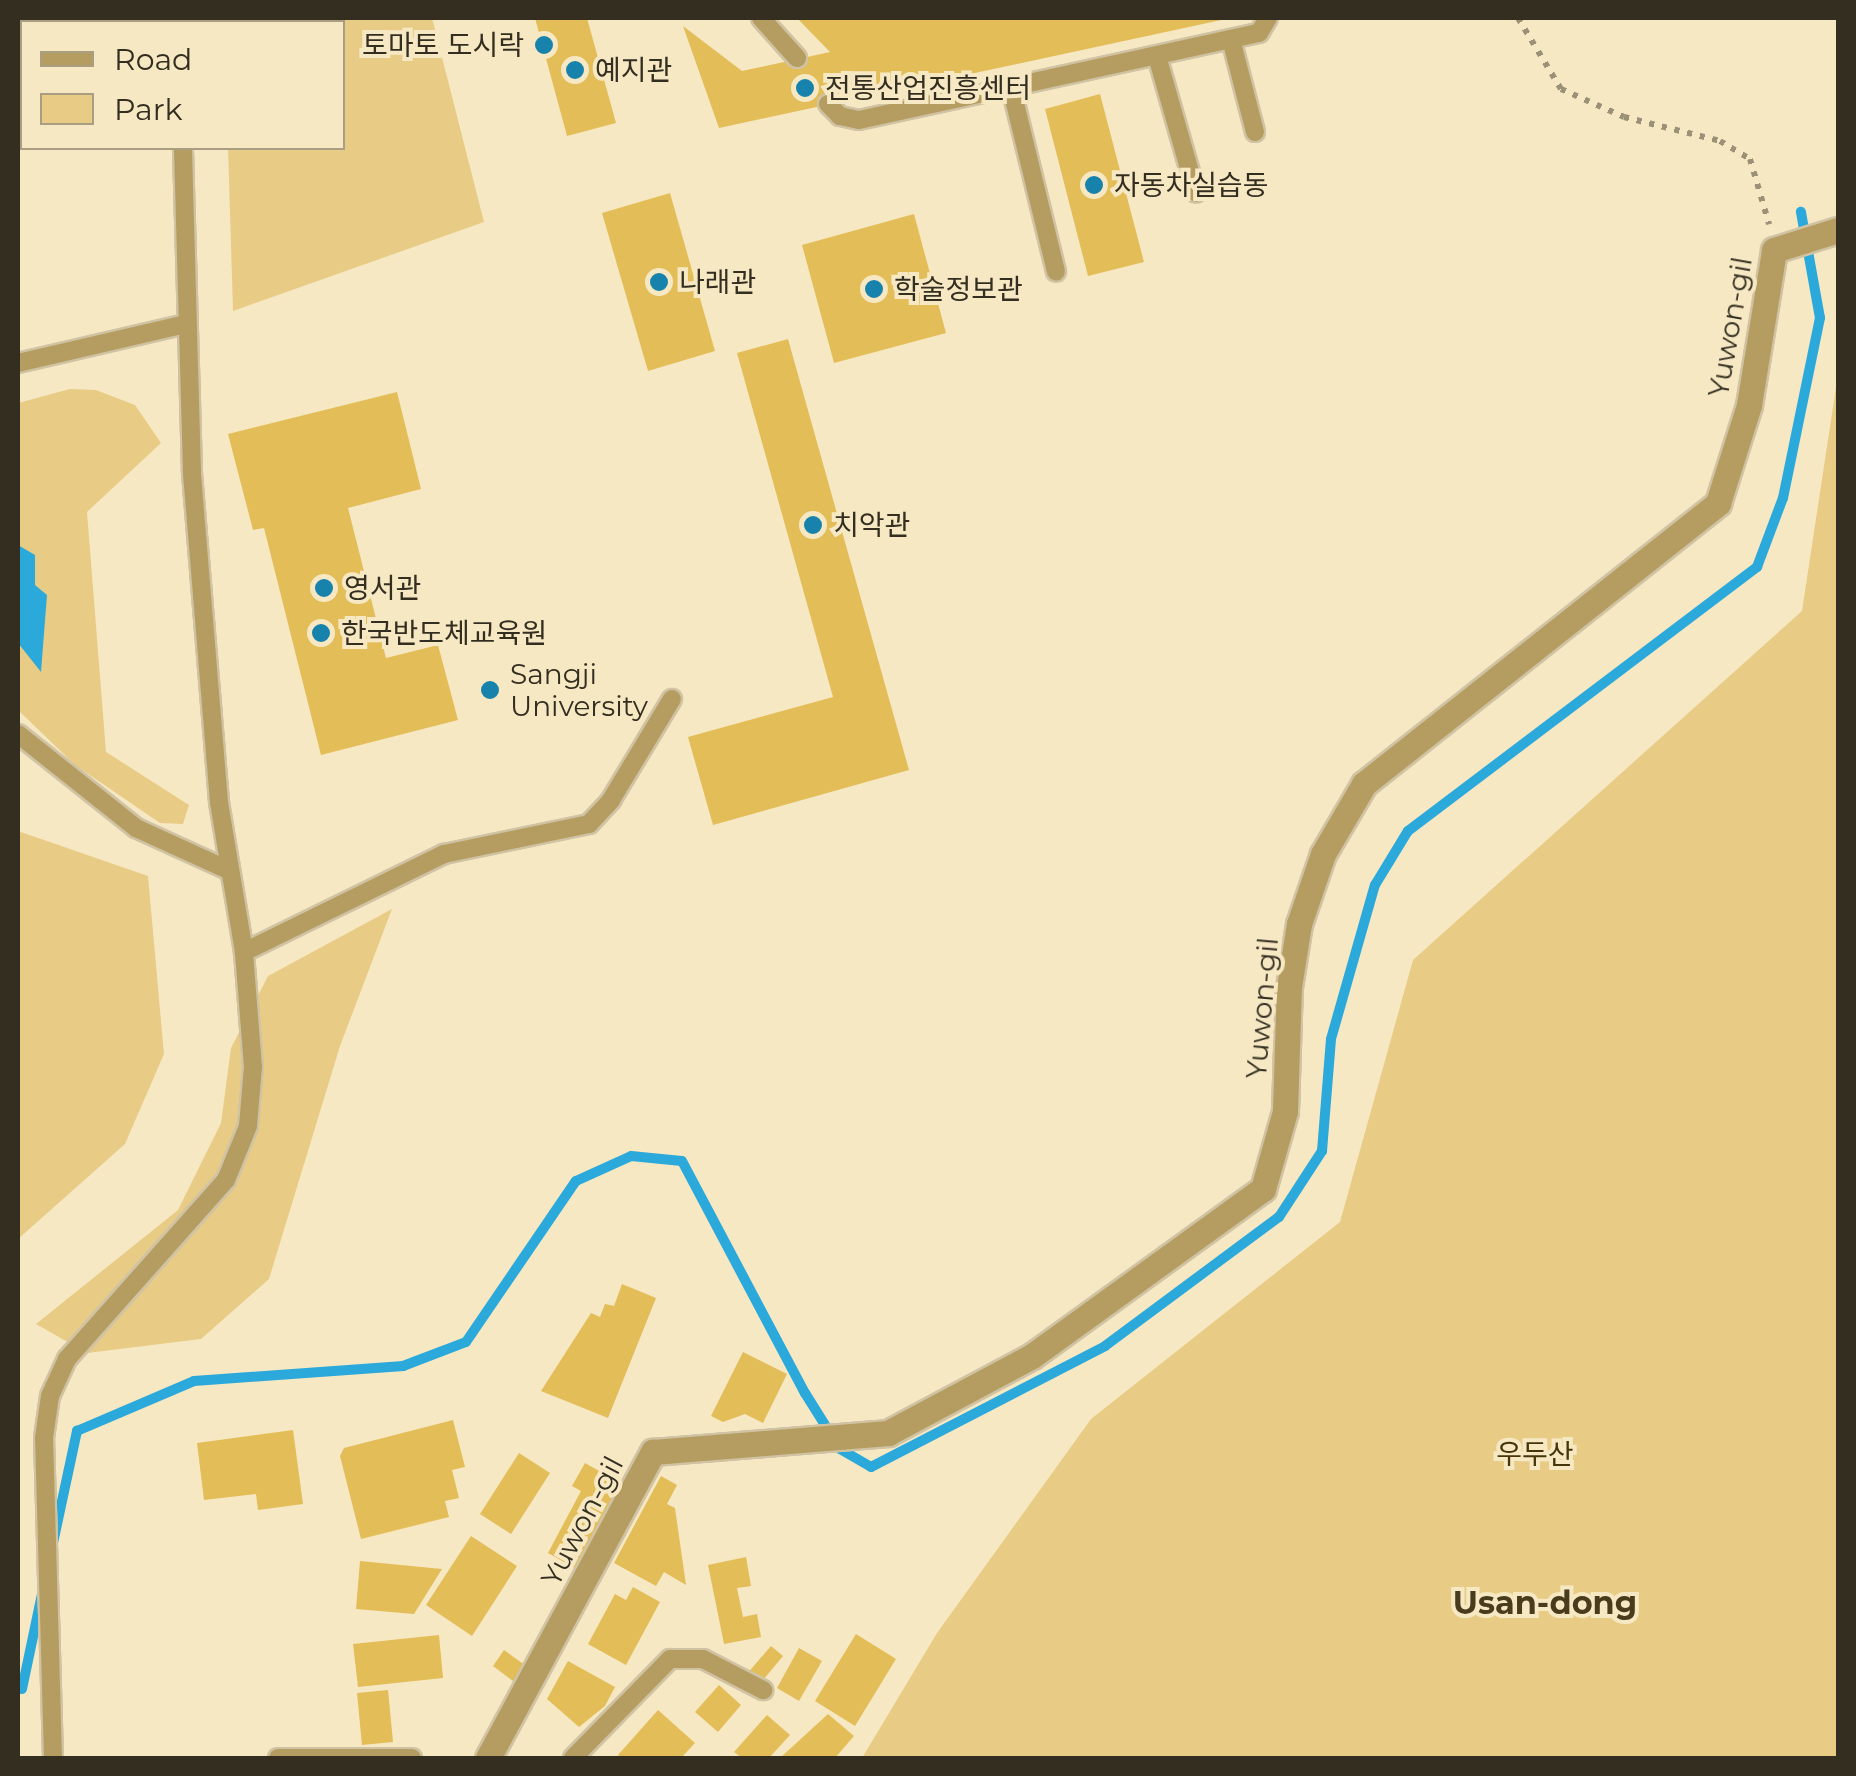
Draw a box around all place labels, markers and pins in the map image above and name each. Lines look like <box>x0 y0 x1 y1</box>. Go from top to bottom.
place label: 토마토 도시락 <box>362 28 524 62</box>
marker: 토마토 도시락 <box>533 34 555 56</box>
place label: 예지관 <box>595 53 672 87</box>
marker: 예지관 <box>564 59 586 81</box>
place label: 전통산업진흥센터 <box>825 71 1031 105</box>
marker: 전통산업진흥센터 <box>794 77 816 99</box>
place label: 자동차실습동 <box>1114 168 1269 202</box>
marker: 자동차실습동 <box>1083 174 1105 196</box>
place label: 나래관 <box>679 265 756 299</box>
marker: 나래관 <box>648 271 670 293</box>
place label: 학술정보관 <box>894 272 1023 306</box>
marker: 학술정보관 <box>863 278 885 300</box>
place label: 치악관 <box>833 508 910 542</box>
marker: 치악관 <box>802 514 824 536</box>
place label: 영서관 <box>344 571 421 605</box>
marker: 영서관 <box>313 577 335 599</box>
place label: 한국반도체교육원 <box>341 616 547 650</box>
marker: 한국반도체교육원 <box>310 622 332 644</box>
place label: Sangji University <box>510 657 648 723</box>
marker: Sangji University <box>479 679 501 701</box>

